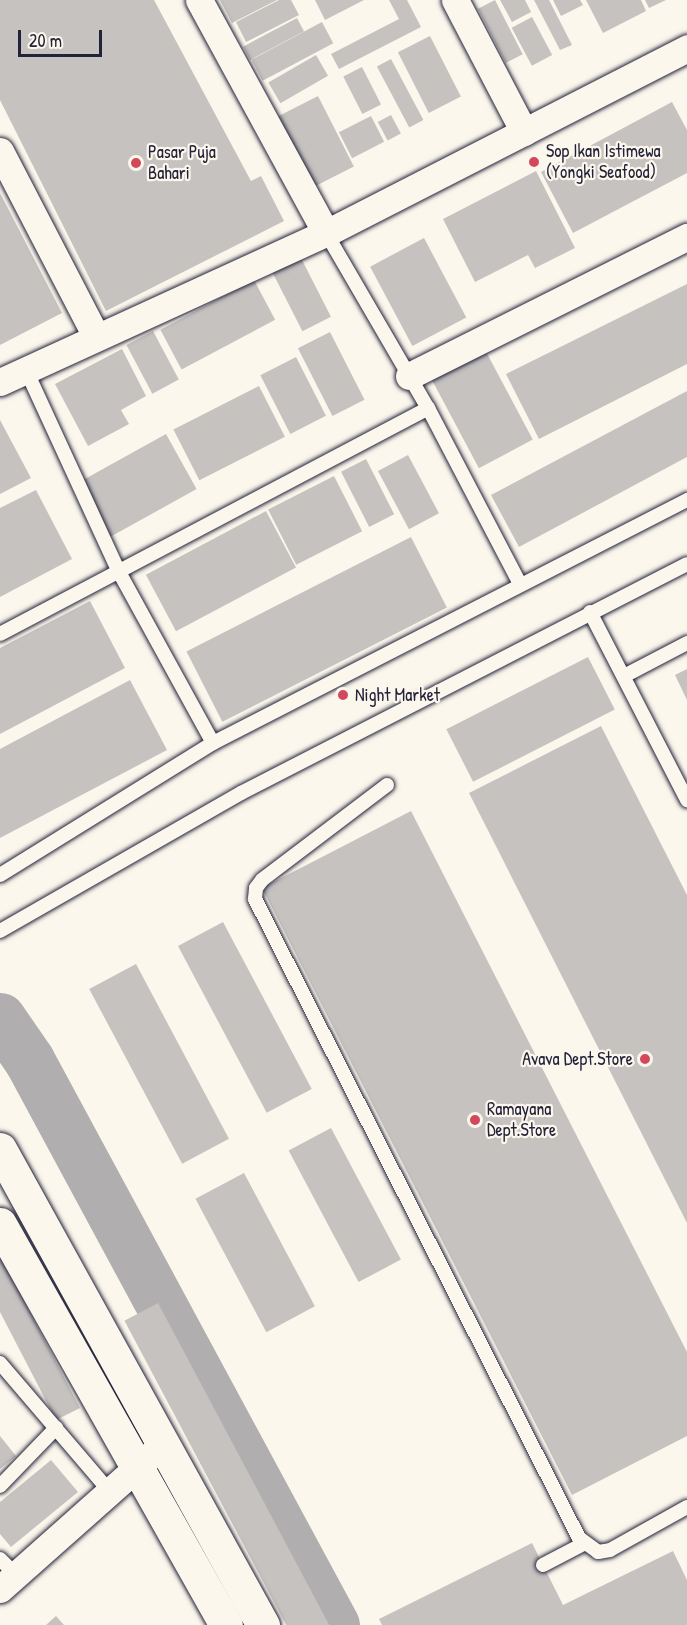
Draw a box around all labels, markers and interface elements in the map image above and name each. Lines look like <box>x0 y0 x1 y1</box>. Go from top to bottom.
scale bar <box>21 18 105 56</box>
text: 20 m <box>29 28 62 53</box>
place label: Sop Ikan Istimewa (Yongki Seafood) <box>546 141 661 184</box>
place label: Pasar Puja Bahari <box>148 142 216 184</box>
marker: Sop Ikan Istimewa (Yongki Seafood) <box>527 155 541 169</box>
marker: Pasar Puja Bahari <box>129 156 143 170</box>
place label: Night Market <box>355 684 440 706</box>
marker: Night Market <box>336 688 350 702</box>
place label: Avava Dept.Store <box>522 1048 633 1070</box>
marker: Avava Dept.Store <box>638 1052 652 1066</box>
place label: Ramayana Dept.Store <box>487 1099 556 1142</box>
marker: Ramayana Dept.Store <box>468 1113 482 1127</box>

